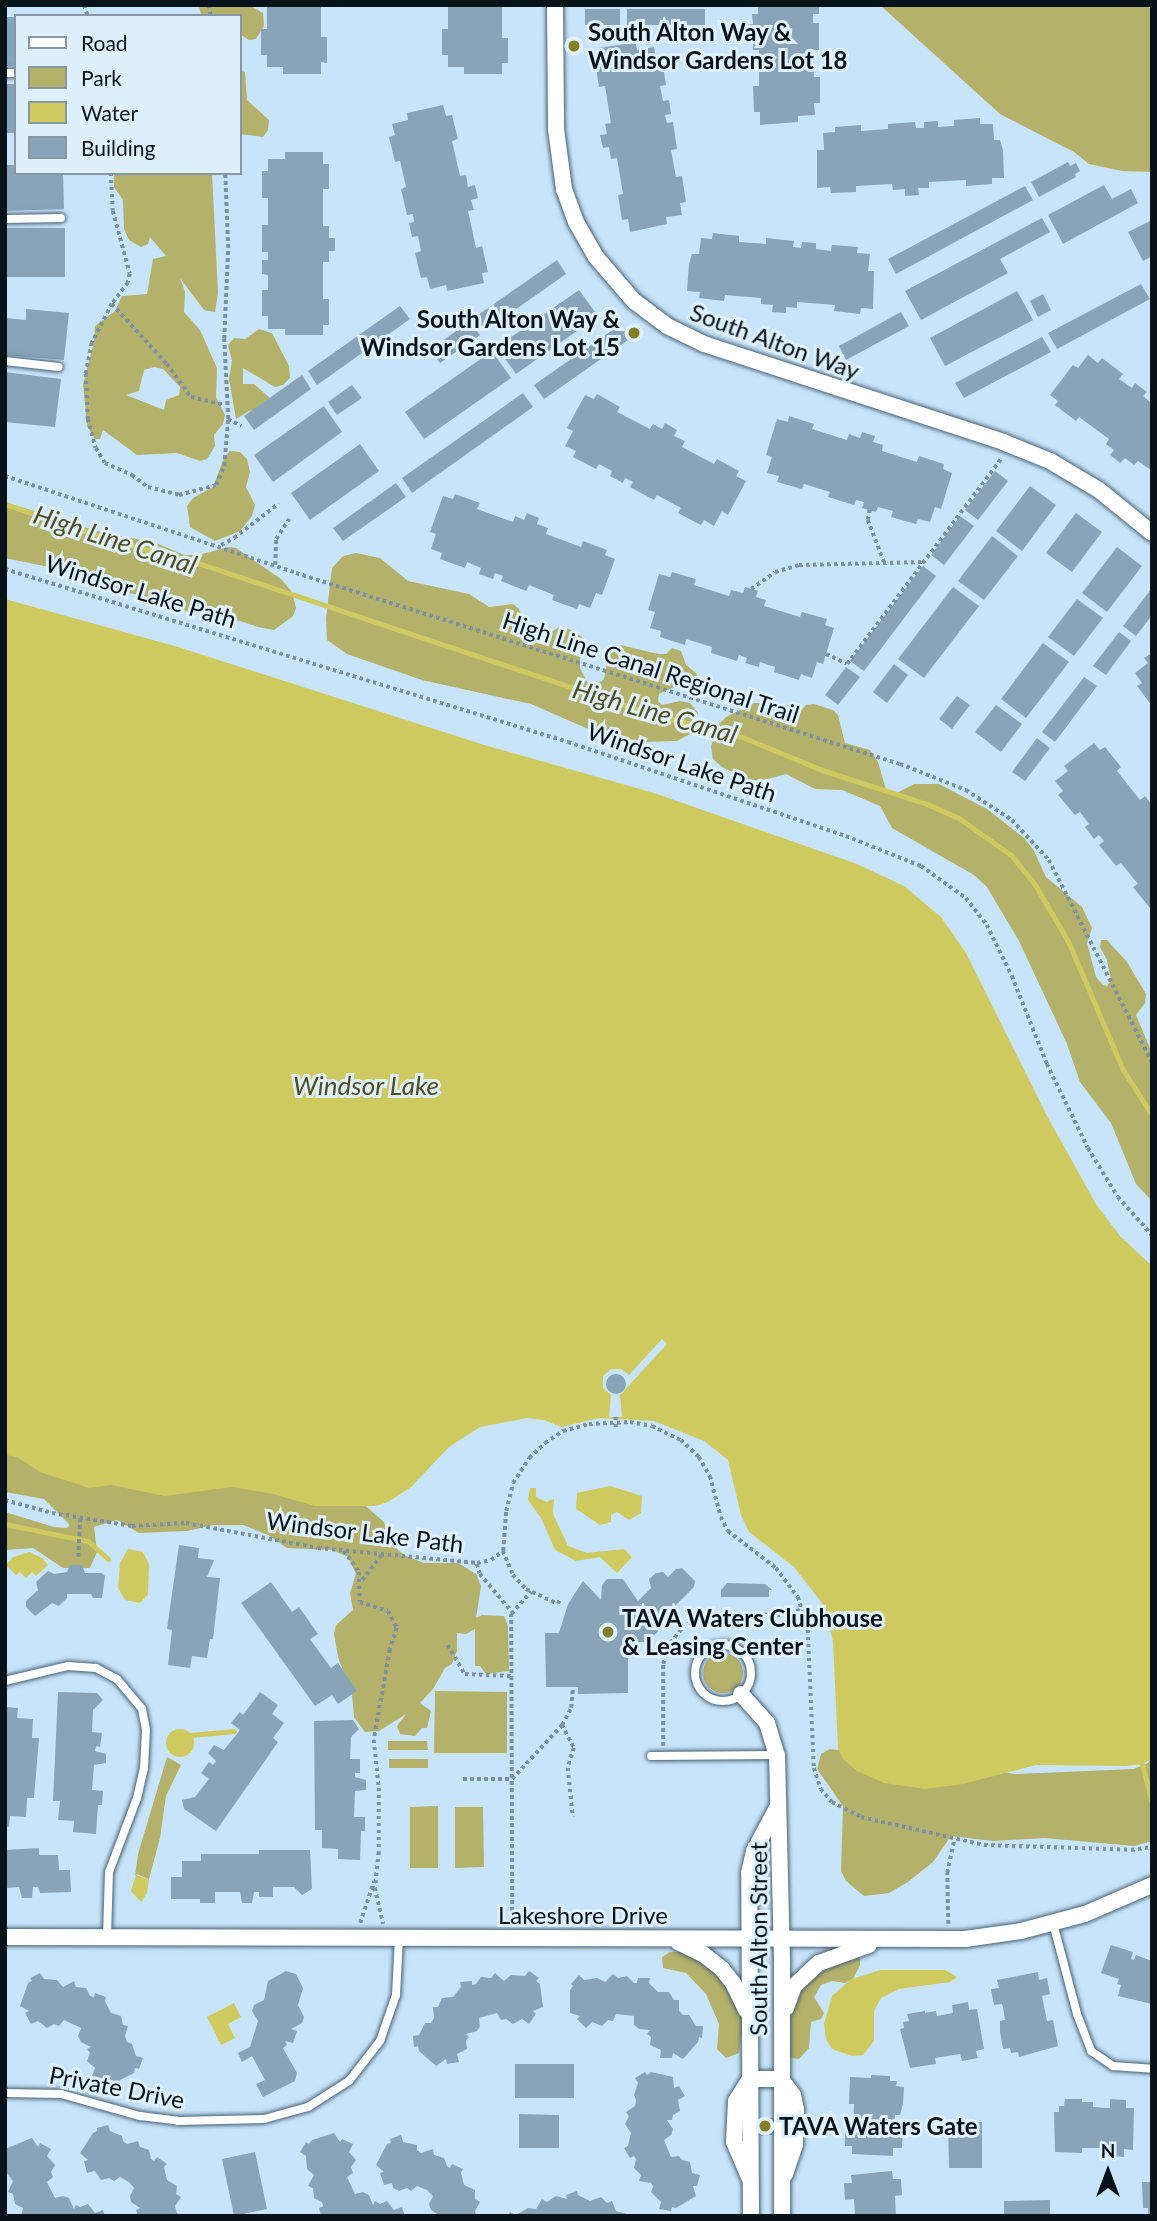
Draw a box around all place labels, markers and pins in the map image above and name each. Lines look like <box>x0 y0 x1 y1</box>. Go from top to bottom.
place label: South Alton Way & Windsor Gardens Lot 18 <box>588 18 848 74</box>
marker: South Alton Way & Windsor Gardens Lot 18 <box>566 38 582 54</box>
place label: South Alton Way & Windsor Gardens Lot 15 <box>360 305 620 361</box>
marker: South Alton Way & Windsor Gardens Lot 15 <box>626 325 642 341</box>
place label: TAVA Waters Clubhouse & Leasing Center <box>622 1604 884 1660</box>
marker: TAVA Waters Clubhouse & Leasing Center <box>600 1624 616 1640</box>
place label: TAVA Waters Gate <box>779 2112 979 2140</box>
marker: TAVA Waters Gate <box>757 2118 773 2134</box>

